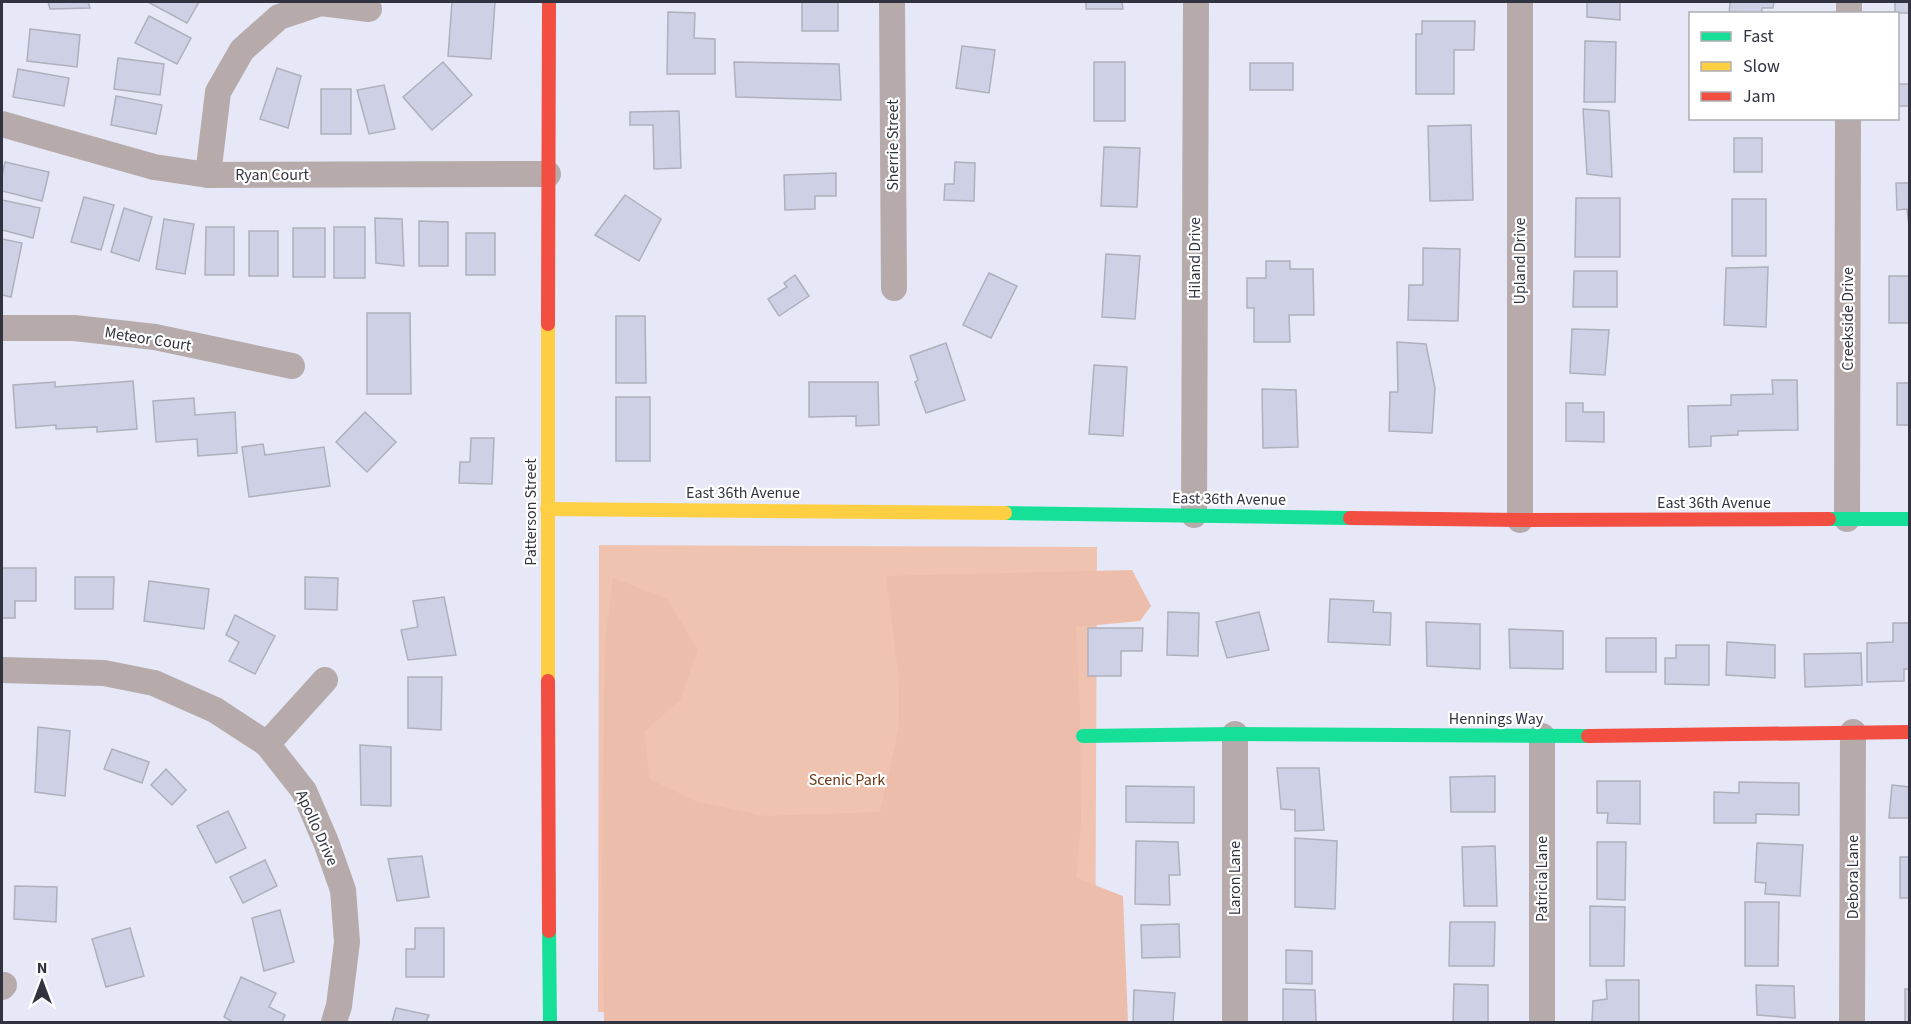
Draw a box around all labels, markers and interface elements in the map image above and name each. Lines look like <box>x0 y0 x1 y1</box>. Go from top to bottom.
legend <box>1689 12 1899 120</box>
text: Fast <box>1743 24 1774 49</box>
text: Slow <box>1743 54 1780 79</box>
text: Jam <box>1743 84 1776 109</box>
street label: Sherrie Street <box>882 99 904 191</box>
street label: Ryan Court <box>235 164 309 186</box>
street label: Hiland Drive <box>1184 217 1206 299</box>
street label: Upland Drive <box>1509 218 1531 304</box>
street label: Creekside Drive <box>1837 267 1859 371</box>
street label: Meteor Court <box>103 321 193 357</box>
street label: Patterson Street <box>520 458 542 566</box>
street label: East 36th Avenue <box>686 482 800 504</box>
street label: East 36th Avenue <box>1172 487 1286 511</box>
street label: East 36th Avenue <box>1657 492 1771 514</box>
street label: Hennings Way <box>1449 708 1544 730</box>
park label: Scenic Park <box>809 769 885 791</box>
street label: Apollo Drive <box>290 787 344 870</box>
street label: Debora Lane <box>1842 835 1864 919</box>
street label: Patricia Lane <box>1531 836 1553 922</box>
street label: Laron Lane <box>1224 841 1246 915</box>
north arrow <box>12 952 72 1012</box>
text: N <box>37 957 47 979</box>

